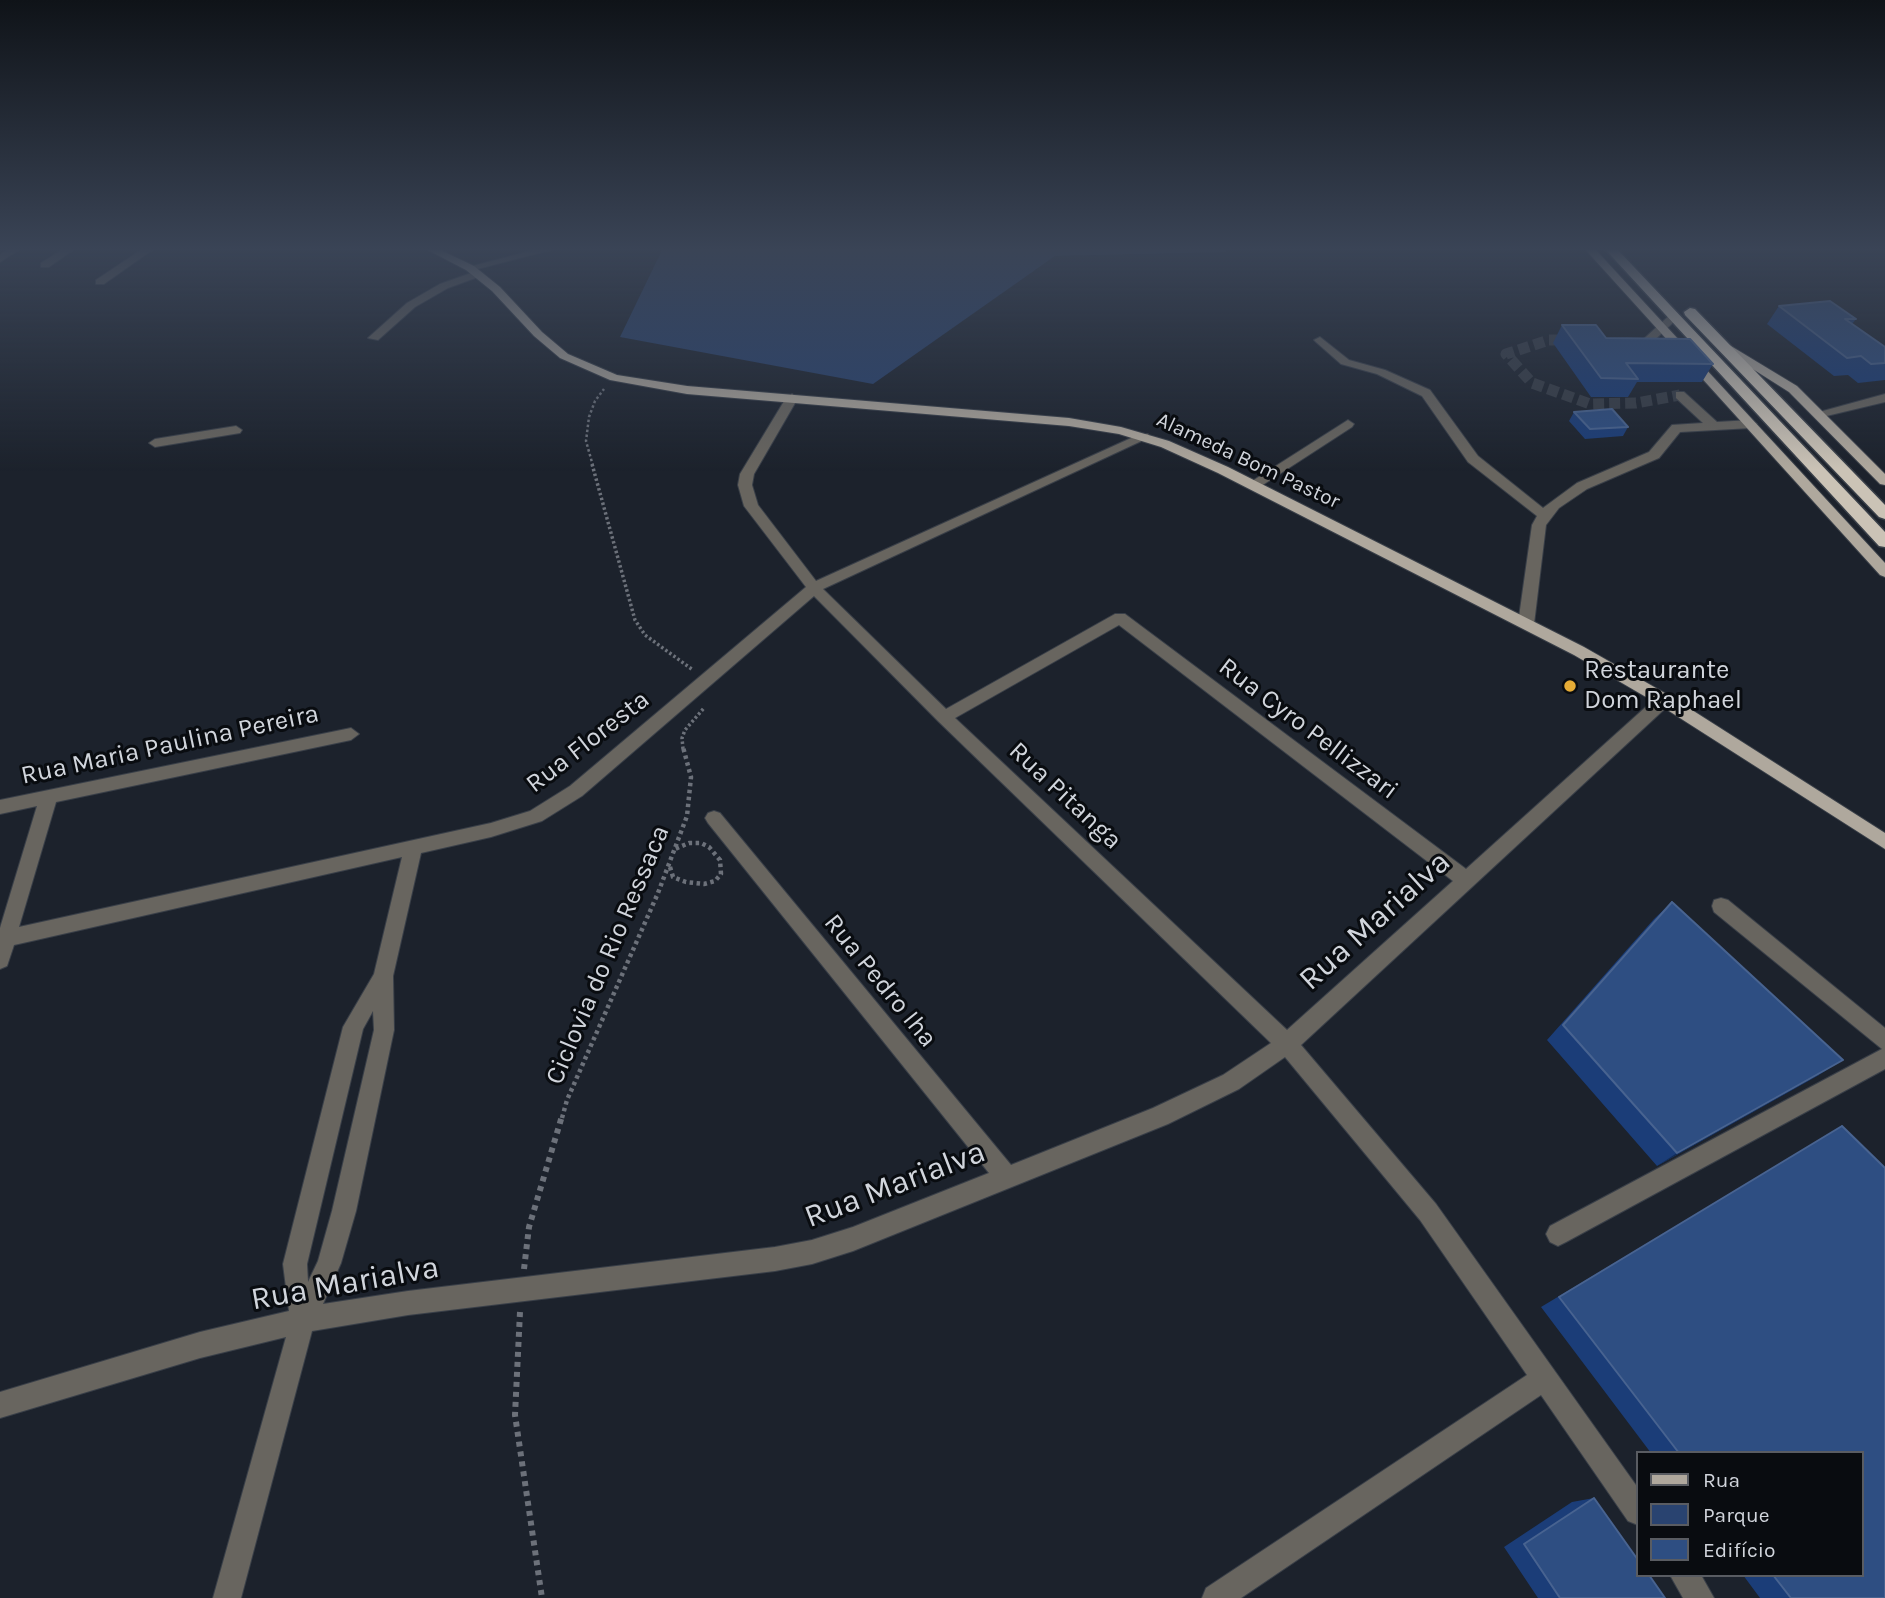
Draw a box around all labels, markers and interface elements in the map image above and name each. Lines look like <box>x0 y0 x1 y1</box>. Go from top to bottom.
street label: Alameda Bom Pastor <box>1152 407 1344 515</box>
street label: Rua Cyro Pellizzari <box>1212 651 1404 807</box>
place label: Restaurante Dom Raphael <box>1584 655 1742 716</box>
marker: Restaurante Dom Raphael <box>1562 678 1578 694</box>
street label: Rua Floresta <box>520 684 656 800</box>
street label: Rua Maria Paulina Pereira <box>18 698 322 792</box>
street label: Rua Pitanga <box>1002 736 1128 856</box>
street label: Ciclovia do Rio Ressaca <box>539 821 677 1089</box>
street label: Rua Marialva <box>1291 843 1459 999</box>
street label: Rua Pedro Iha <box>817 908 943 1054</box>
street label: Rua Marialva <box>799 1133 991 1237</box>
street label: Rua Marialva <box>248 1249 442 1319</box>
legend <box>1636 1451 1864 1577</box>
text: Rua <box>1703 1468 1740 1492</box>
text: Parque <box>1703 1503 1770 1527</box>
text: Edifício <box>1703 1538 1776 1562</box>

